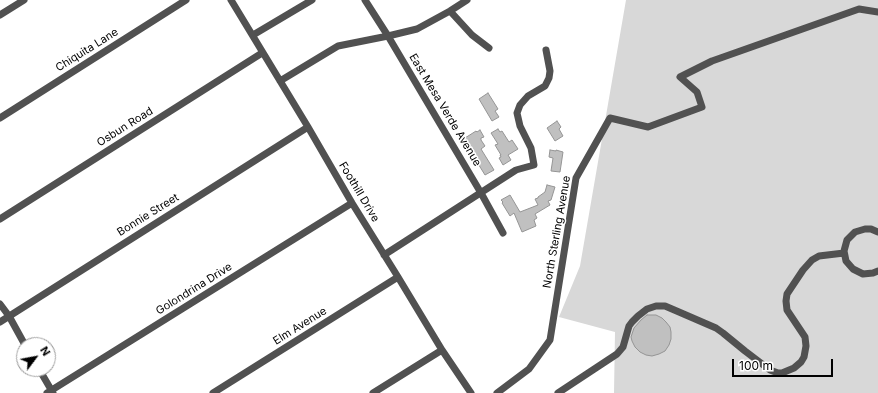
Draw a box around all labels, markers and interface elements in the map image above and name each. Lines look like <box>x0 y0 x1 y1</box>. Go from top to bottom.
street label: Chiquita Lane <box>53 26 121 74</box>
street label: East Mesa Verde Avenue <box>406 51 484 169</box>
street label: Osbun Road <box>95 105 155 149</box>
street label: Foothill Drive <box>336 160 382 224</box>
street label: North Sterling Avenue <box>541 175 573 289</box>
street label: Bonnie Street <box>115 191 181 239</box>
street label: Golondrina Drive <box>153 260 235 318</box>
street label: Elm Avenue <box>271 304 329 348</box>
north arrow <box>16 337 56 377</box>
text: N <box>37 344 53 358</box>
scale bar <box>734 351 835 377</box>
text: 100 m <box>739 358 773 373</box>

